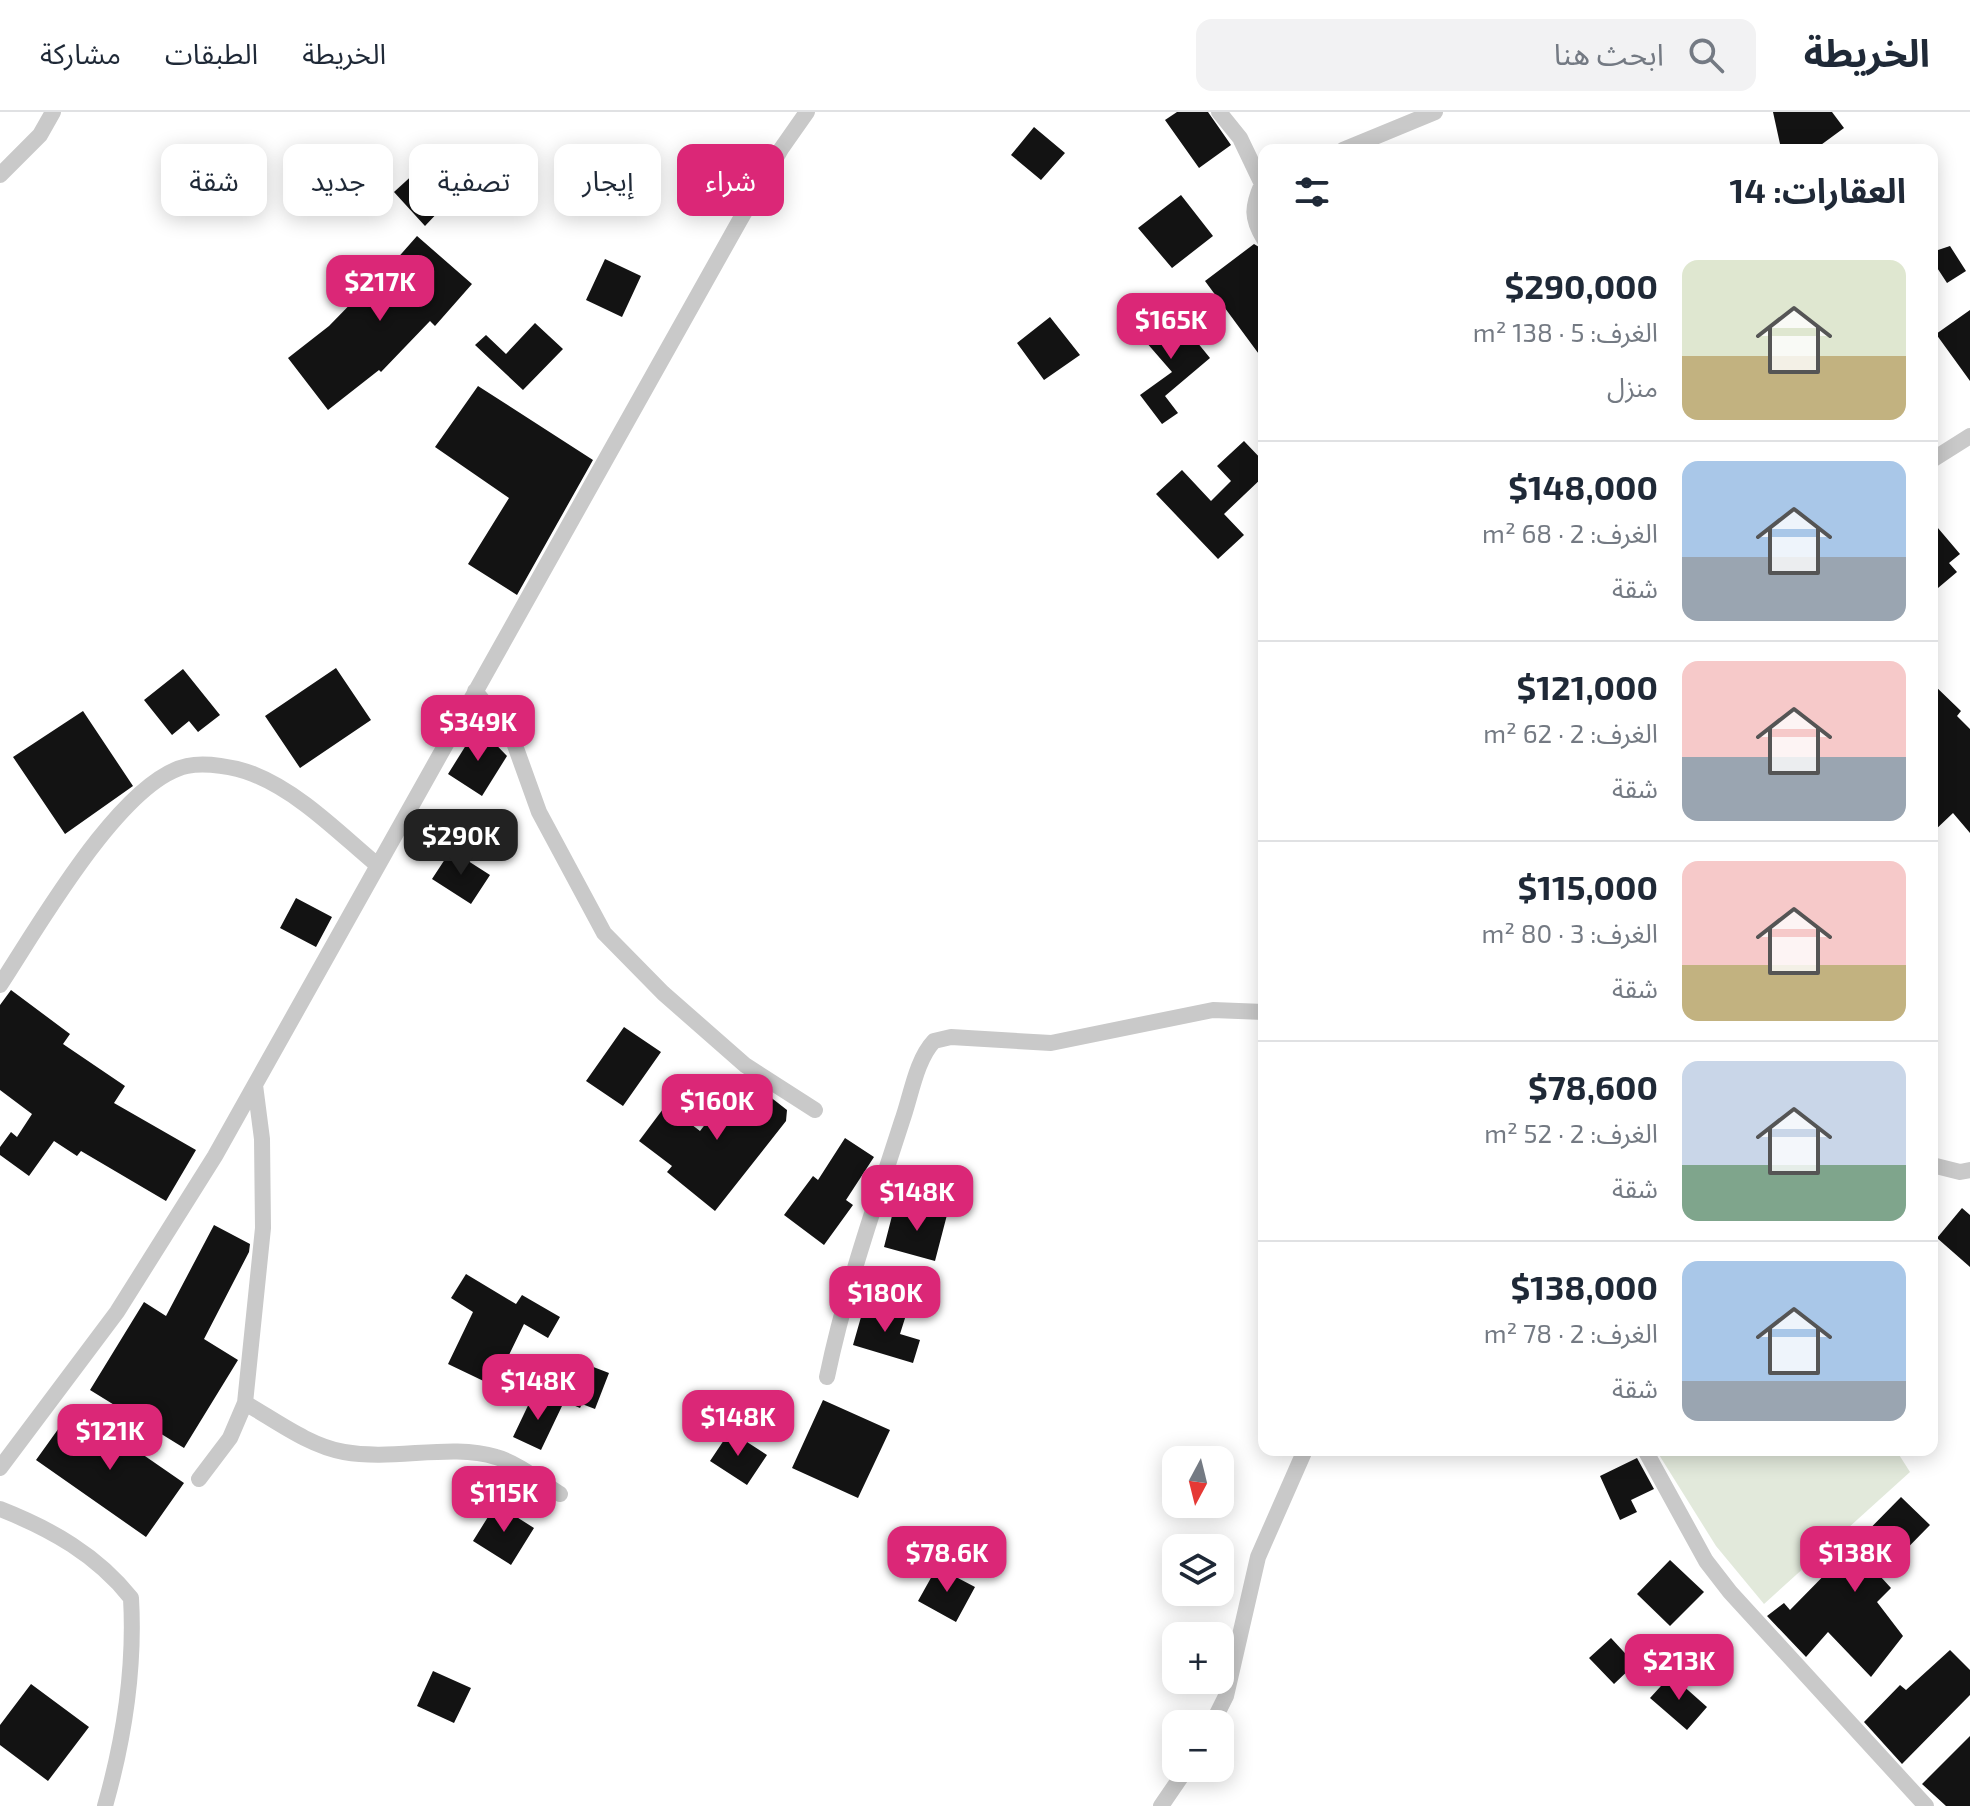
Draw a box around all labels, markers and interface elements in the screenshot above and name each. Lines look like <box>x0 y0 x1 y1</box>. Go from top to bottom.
search box <box>1196 19 1756 91</box>
text: الخريطة <box>1804 29 1930 75</box>
icon: search <box>1684 33 1728 77</box>
text: ابحث هنا <box>1554 35 1664 71</box>
text: مشاركة <box>40 36 121 70</box>
text: الطبقات <box>165 36 258 70</box>
text: الخريطة <box>302 36 386 70</box>
chip: شقة <box>161 144 267 216</box>
chip: جديد <box>283 144 393 216</box>
chip: تصفية <box>409 144 538 216</box>
chip: إيجار <box>554 144 661 216</box>
chip: شراء <box>677 144 784 216</box>
text: العقارات: 14 <box>1729 169 1906 210</box>
icon: filters <box>1290 170 1334 214</box>
pin: $217K <box>324 255 436 323</box>
text: $217K <box>344 265 416 296</box>
text: $290,000 <box>1504 265 1658 306</box>
icon: home <box>1746 292 1842 388</box>
pin: $165K <box>1115 293 1227 361</box>
text: $165K <box>1135 303 1207 334</box>
text: الغرف: 5 · 138 m² <box>1473 316 1658 347</box>
text: منزل <box>1607 371 1658 402</box>
text: $148,000 <box>1508 466 1658 507</box>
icon: home <box>1746 493 1842 589</box>
text: الغرف: 2 · 68 m² <box>1482 517 1658 548</box>
text: شقة <box>1612 572 1658 603</box>
text: $121,000 <box>1517 666 1658 707</box>
icon: home <box>1746 693 1842 789</box>
pin: $349K <box>422 695 534 763</box>
text: $349K <box>439 705 517 736</box>
text: الغرف: 2 · 62 m² <box>1483 717 1658 748</box>
text: شقة <box>1612 772 1658 803</box>
pin: $290K <box>405 809 517 877</box>
text: $290K <box>422 819 500 850</box>
text: $115,000 <box>1518 866 1658 907</box>
icon: home <box>1746 893 1842 989</box>
text: الغرف: 3 · 80 m² <box>1481 917 1658 948</box>
text: شقة <box>1612 972 1658 1003</box>
text: $78,600 <box>1528 1066 1658 1107</box>
pin: $160K <box>661 1074 773 1142</box>
text: $160K <box>680 1084 754 1115</box>
icon: home <box>1746 1093 1842 1189</box>
text: الغرف: 2 · 52 m² <box>1484 1117 1658 1148</box>
pin: $148K <box>861 1165 973 1233</box>
text: شقة <box>1612 1172 1658 1203</box>
text: $148K <box>879 1175 955 1206</box>
pin: $180K <box>829 1266 941 1334</box>
text: $138,000 <box>1511 1266 1658 1307</box>
text: $180K <box>847 1276 923 1307</box>
icon: home <box>1746 1293 1842 1389</box>
text: الغرف: 2 · 78 m² <box>1484 1317 1658 1348</box>
pin: $148K <box>482 1354 594 1422</box>
text: $148K <box>500 1364 576 1395</box>
text: شقة <box>1612 1372 1658 1403</box>
pin: $148K <box>682 1390 794 1458</box>
text: $148K <box>700 1400 776 1431</box>
pin: $121K <box>54 1404 166 1472</box>
text: $121K <box>75 1414 145 1445</box>
north arrow <box>1162 1446 1234 1518</box>
map controls <box>1162 1446 1234 1782</box>
pin: $115K <box>448 1466 560 1534</box>
text: $115K <box>470 1476 538 1507</box>
pin: $78.6K <box>882 1526 1012 1594</box>
pin: $138K <box>1799 1526 1911 1594</box>
button: layers <box>1162 1534 1234 1606</box>
text: $78.6K <box>905 1536 989 1567</box>
text: $138K <box>1818 1536 1892 1567</box>
button: + <box>1162 1622 1234 1694</box>
pin: $213K <box>1623 1634 1735 1702</box>
text: $213K <box>1643 1644 1715 1675</box>
button: − <box>1162 1710 1234 1782</box>

